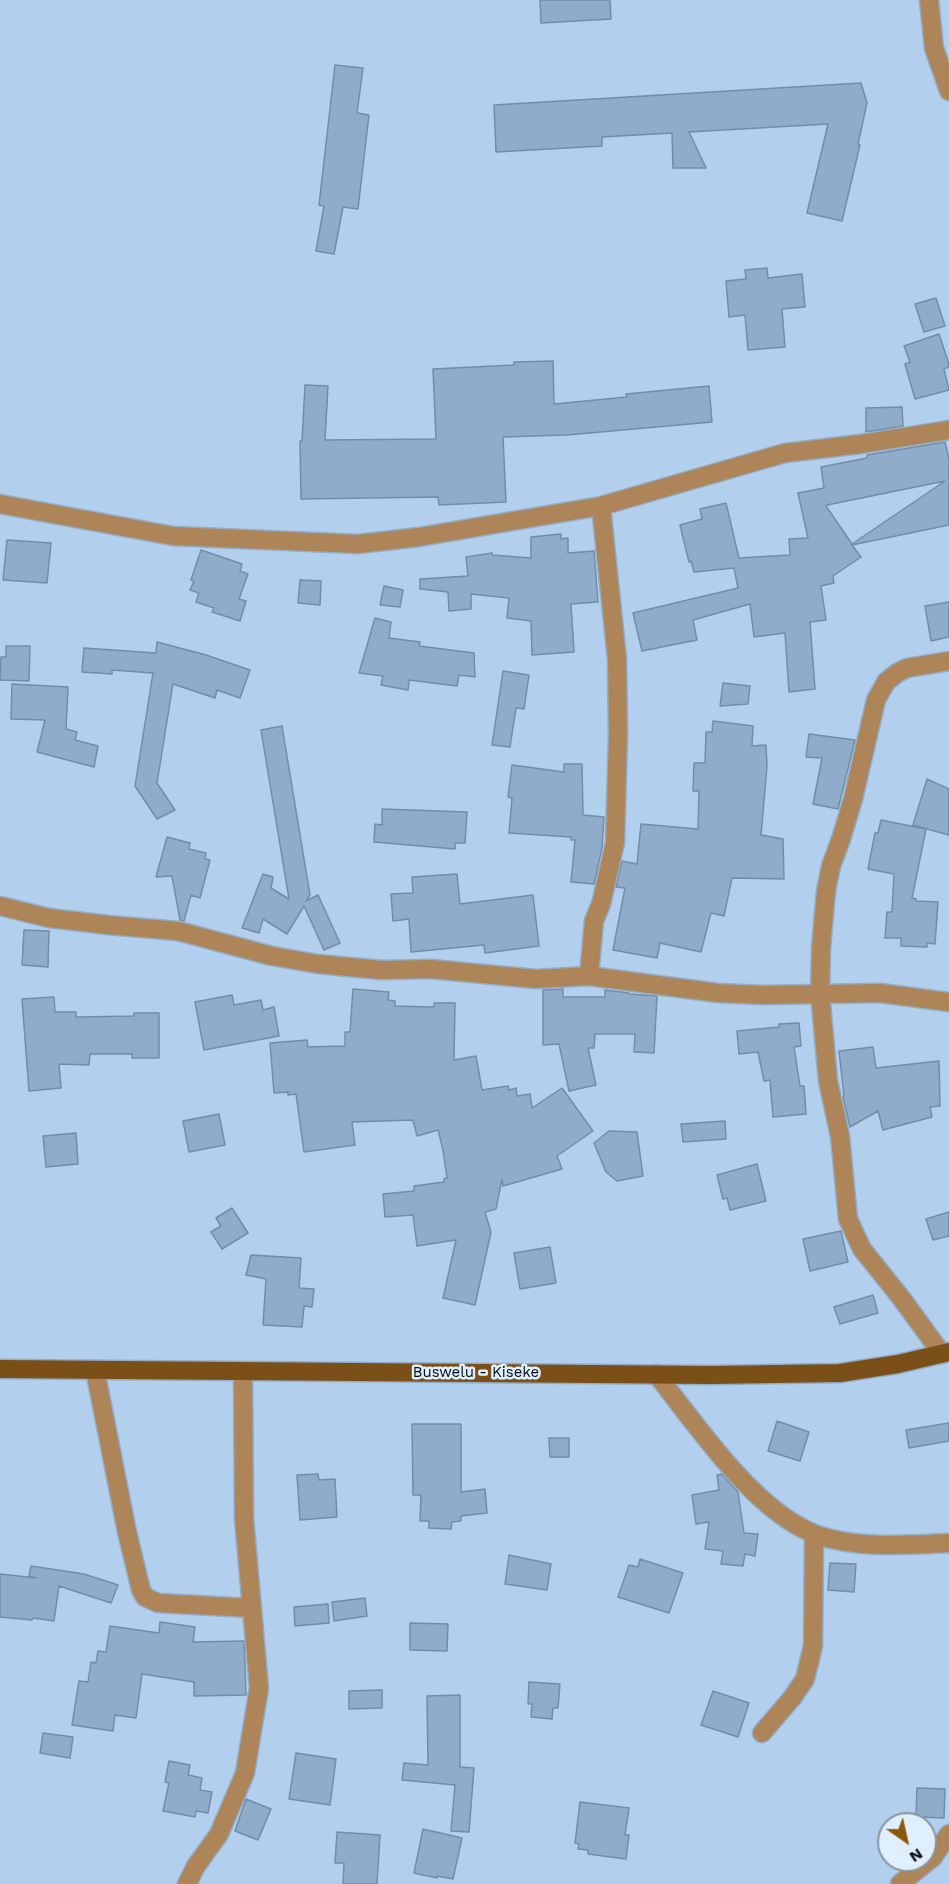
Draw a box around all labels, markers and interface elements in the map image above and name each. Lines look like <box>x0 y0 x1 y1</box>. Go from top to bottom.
street label: Buswelu - Kiseke <box>413 1364 539 1382</box>
north arrow <box>877 1812 937 1872</box>
text: N <box>906 1844 926 1867</box>

